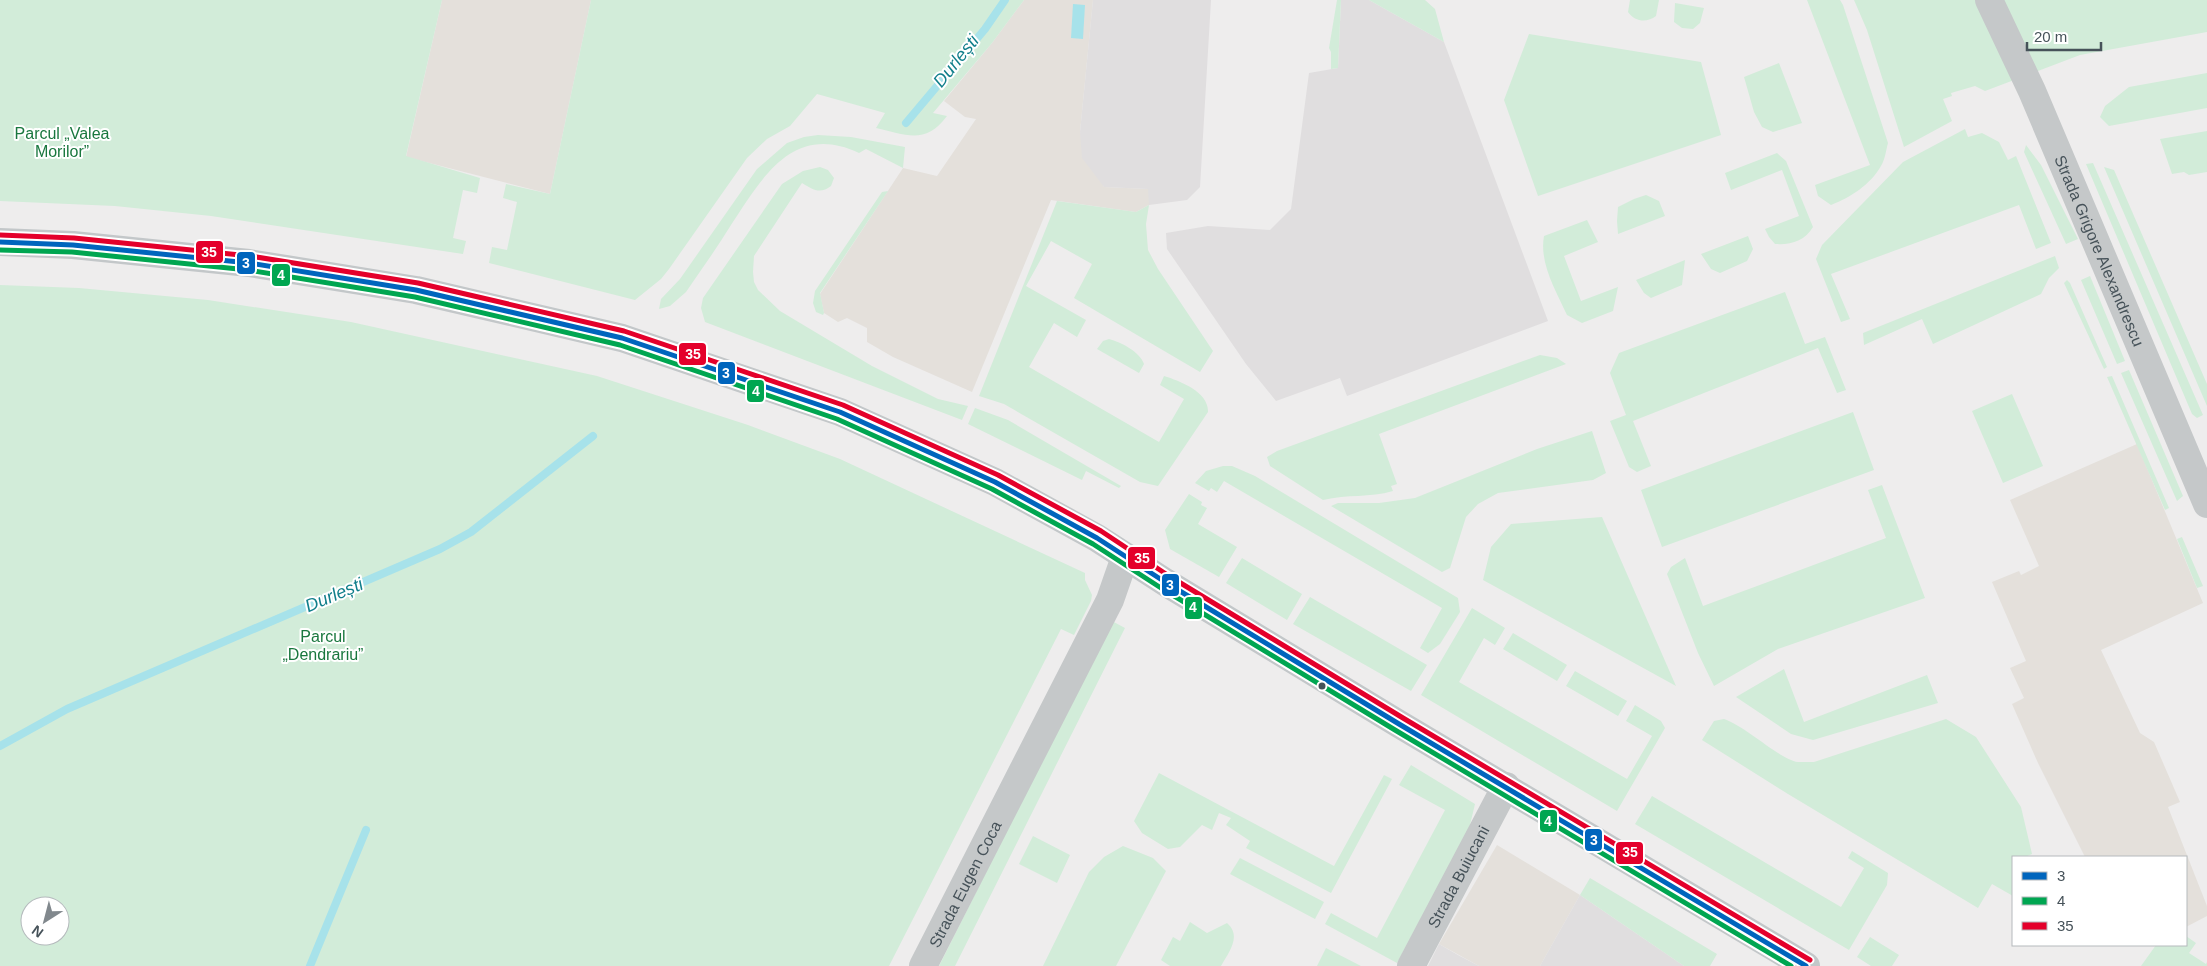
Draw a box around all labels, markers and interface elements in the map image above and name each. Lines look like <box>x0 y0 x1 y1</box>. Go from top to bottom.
scale bar <box>2027 20 2101 52</box>
text: 20 m <box>2034 28 2067 45</box>
water label: Durlești <box>929 30 984 91</box>
park label: Parcul „Valea Morilor” <box>15 125 110 160</box>
street label: Strada Grigore Alexandrescu <box>2051 153 2147 349</box>
line badge: 35 <box>195 240 224 264</box>
text: 35 <box>201 244 217 260</box>
line badge: 3 <box>236 251 256 275</box>
text: 3 <box>242 255 250 271</box>
line badge: 4 <box>271 263 291 287</box>
text: 4 <box>277 267 285 283</box>
line badge: 35 <box>678 342 707 366</box>
text: 35 <box>685 346 701 362</box>
line badge: 3 <box>717 361 736 385</box>
text: 3 <box>722 365 730 381</box>
line badge: 4 <box>746 379 765 403</box>
text: 4 <box>752 383 760 399</box>
line badge: 35 <box>1127 546 1156 570</box>
text: 35 <box>1134 550 1150 566</box>
water label: Durlești <box>302 573 367 616</box>
line badge: 3 <box>1161 573 1180 597</box>
text: 3 <box>1166 577 1174 593</box>
line badge: 4 <box>1184 596 1203 620</box>
text: 4 <box>1189 599 1197 615</box>
park label: Parcul „Dendrariu” <box>283 628 363 663</box>
unlabelled marker <box>1317 681 1327 691</box>
line badge: 4 <box>1539 809 1558 833</box>
text: 4 <box>1544 813 1552 829</box>
street label: Strada Eugen Coca <box>926 818 1005 950</box>
street label: Strada Buiucani <box>1425 823 1492 931</box>
line badge: 3 <box>1584 828 1603 852</box>
text: 3 <box>1590 832 1598 848</box>
line badge: 35 <box>1615 841 1644 865</box>
text: 35 <box>1622 844 1638 860</box>
legend <box>2012 856 2187 946</box>
text: 3 <box>2057 867 2065 884</box>
text: 4 <box>2057 892 2065 909</box>
north arrow <box>20 896 70 946</box>
text: 35 <box>2057 917 2074 934</box>
text: N <box>29 922 46 941</box>

